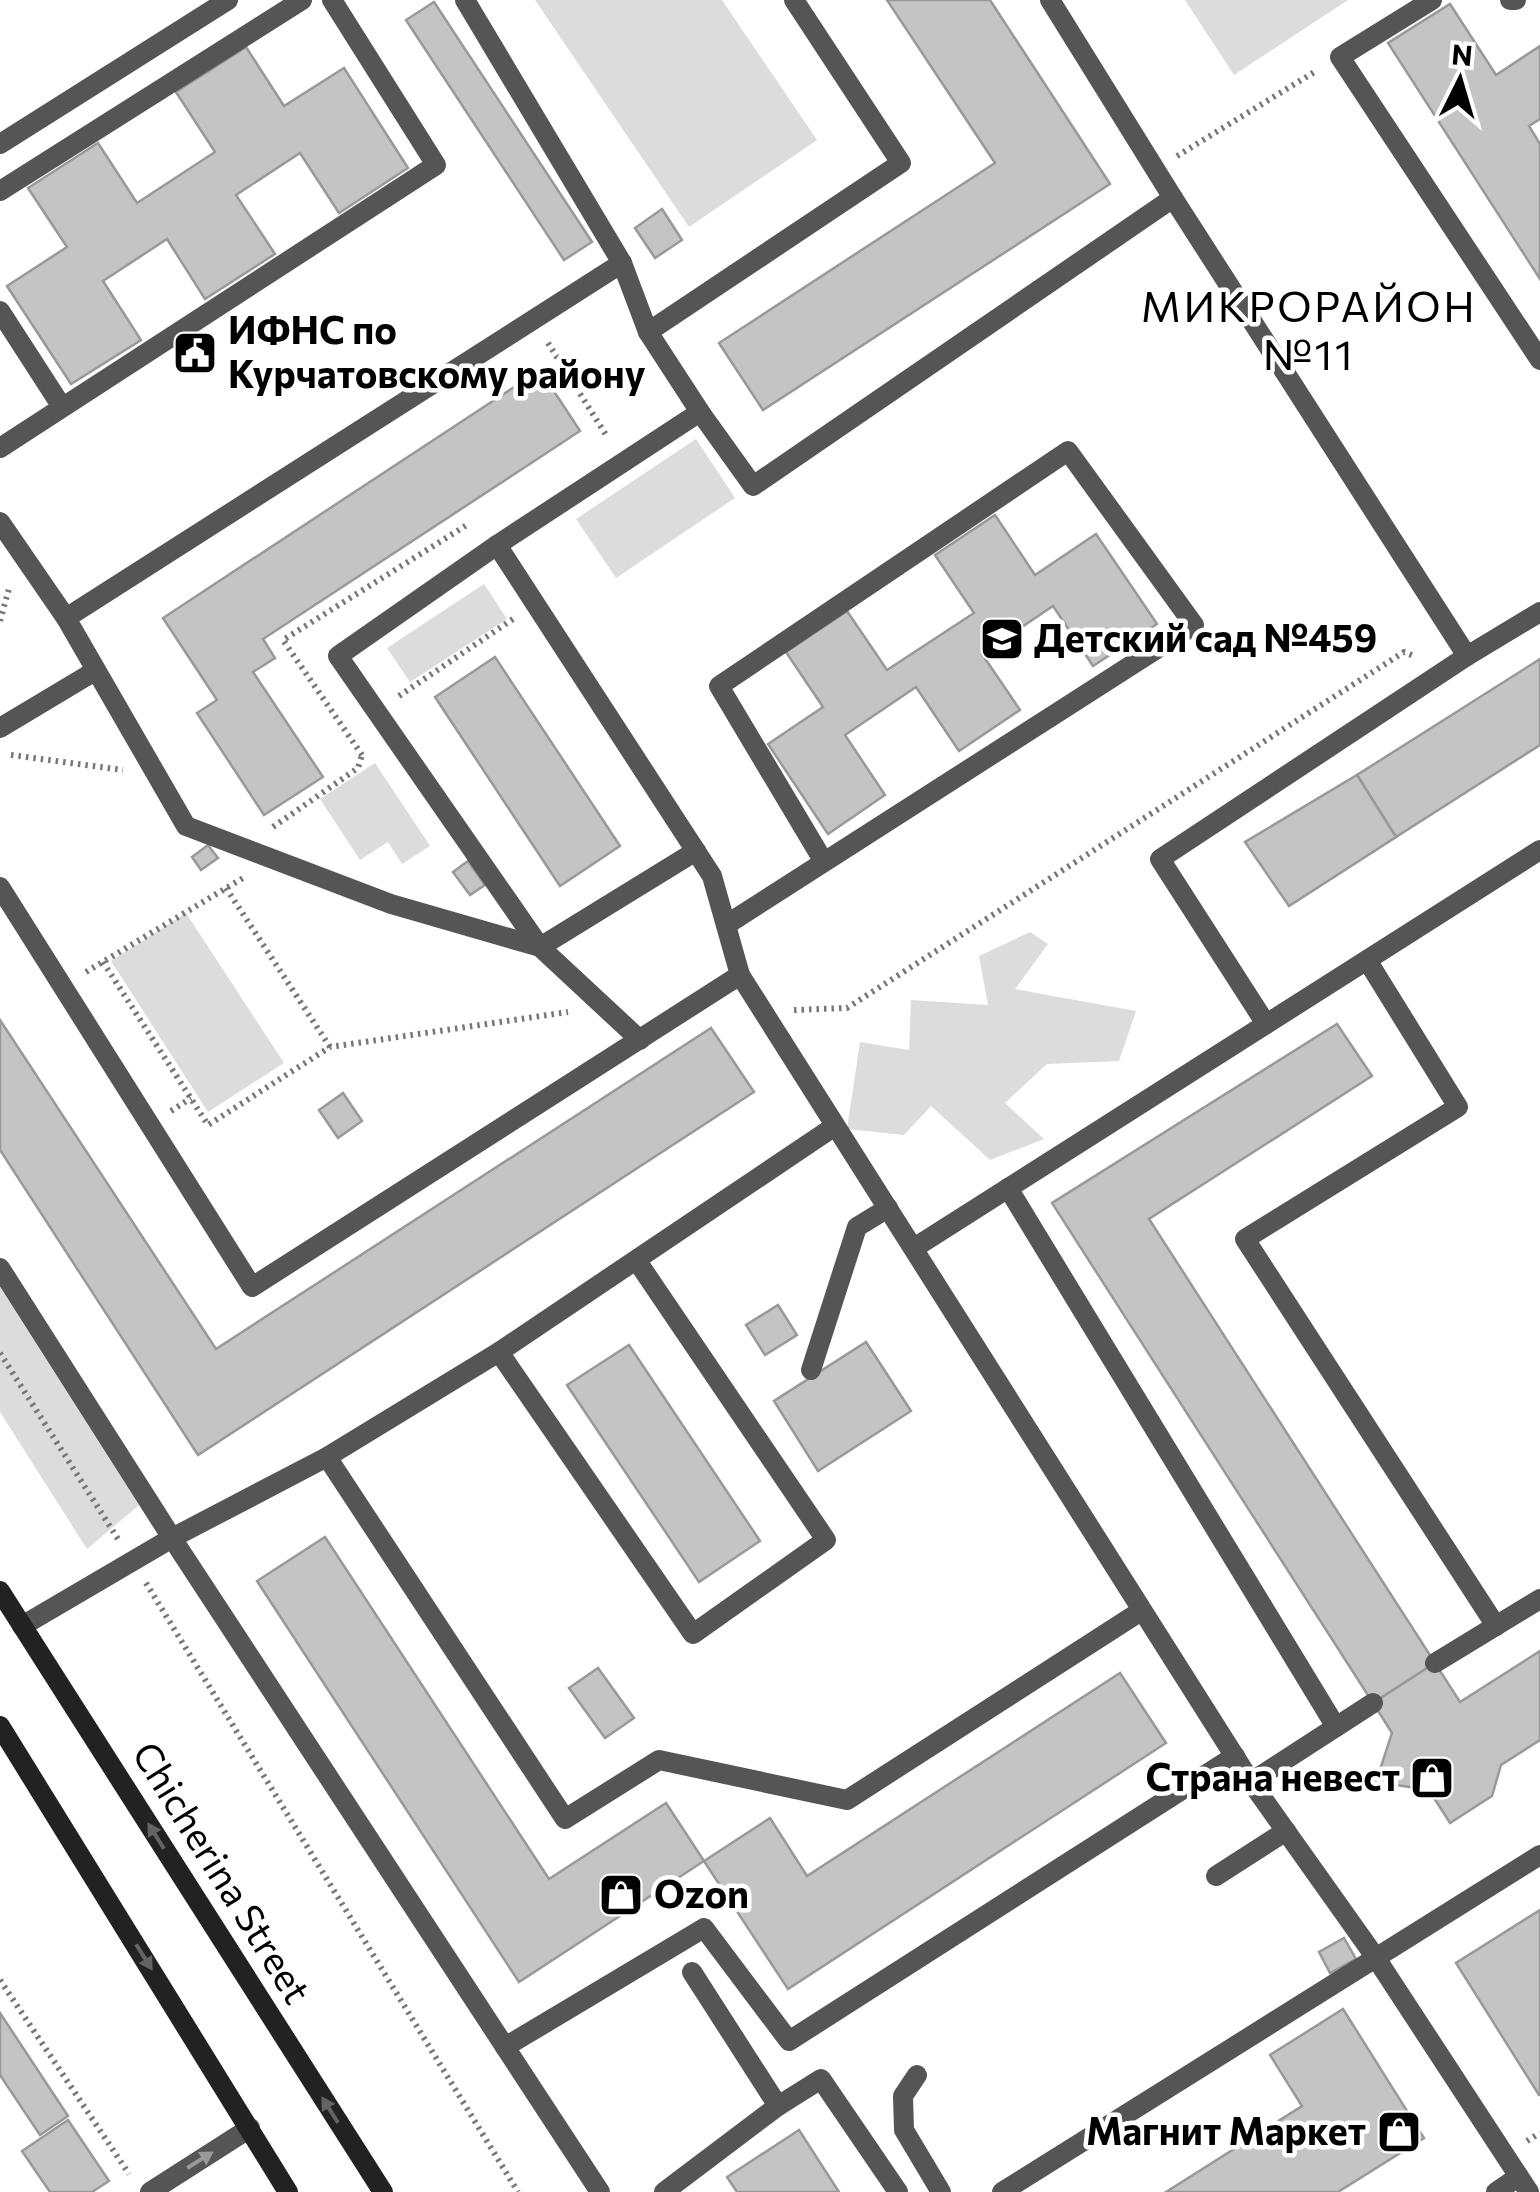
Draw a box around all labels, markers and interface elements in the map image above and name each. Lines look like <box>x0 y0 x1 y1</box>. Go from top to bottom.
north arrow <box>1410 30 1510 130</box>
text: N <box>1450 36 1474 72</box>
district label: МИКРОРАЙОН №11 <box>1141 279 1477 379</box>
place label: ИФНС по Курчатовскому району <box>228 305 646 396</box>
public building icon: ИФНС по Курчатовскому району <box>172 330 218 376</box>
place label: Детский сад №459 <box>1034 613 1377 660</box>
school or university icon: Детский сад №459 <box>979 616 1025 662</box>
street label: Chicherina Street <box>124 1732 322 2011</box>
place label: Страна невест <box>1146 1752 1400 1799</box>
shop icon: Страна невест <box>1409 1755 1455 1801</box>
one-way arrow <box>147 1822 165 1849</box>
place label: Ozon <box>654 1869 749 1916</box>
shop icon: Ozon <box>598 1872 644 1918</box>
one-way arrow <box>134 1943 152 1971</box>
one-way arrow <box>322 2096 340 2124</box>
place label: Магнит Маркет <box>1086 2106 1366 2153</box>
shop icon: Магнит Маркет <box>1376 2109 1422 2155</box>
one-way arrow <box>186 2152 214 2170</box>

